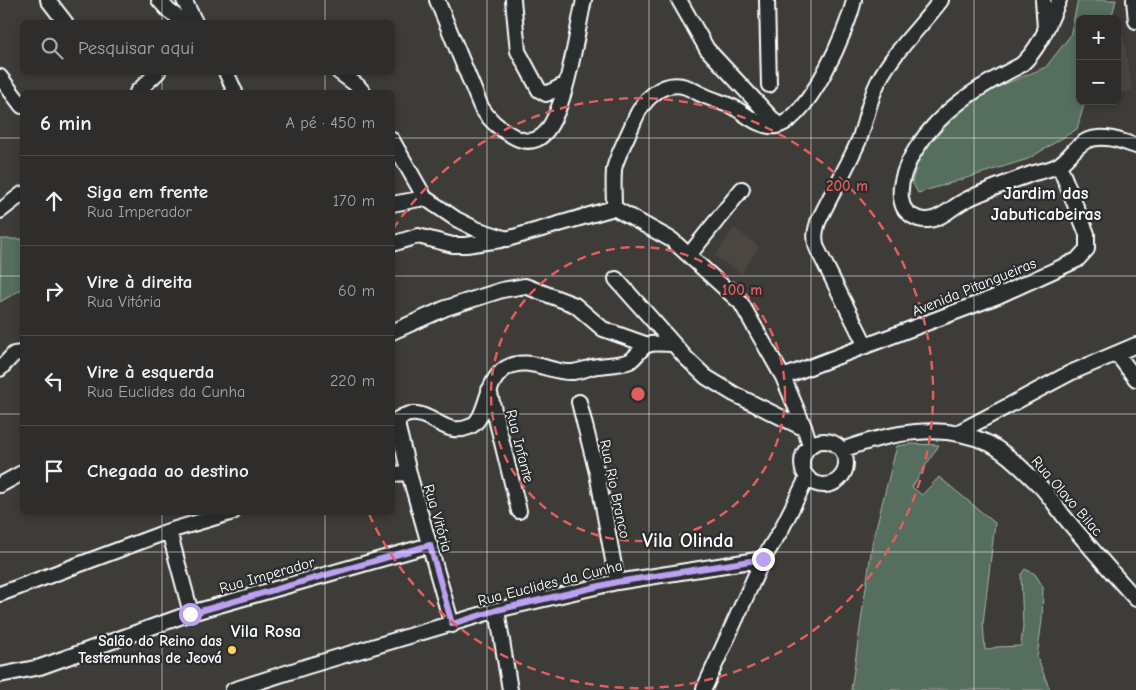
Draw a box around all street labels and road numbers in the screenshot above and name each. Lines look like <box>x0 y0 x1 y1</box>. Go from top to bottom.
street label: Avenida Pitangueiras <box>909 254 1039 320</box>
street label: Rua Infante <box>502 408 538 485</box>
street label: Rua Rio Branco <box>596 438 634 540</box>
street label: Rua Olavo Bilac <box>1027 452 1107 540</box>
street label: Rua Vitória <box>420 482 456 554</box>
street label: Rua Imperador <box>217 553 317 597</box>
street label: Rua Euclides da Cunha <box>476 556 624 610</box>

